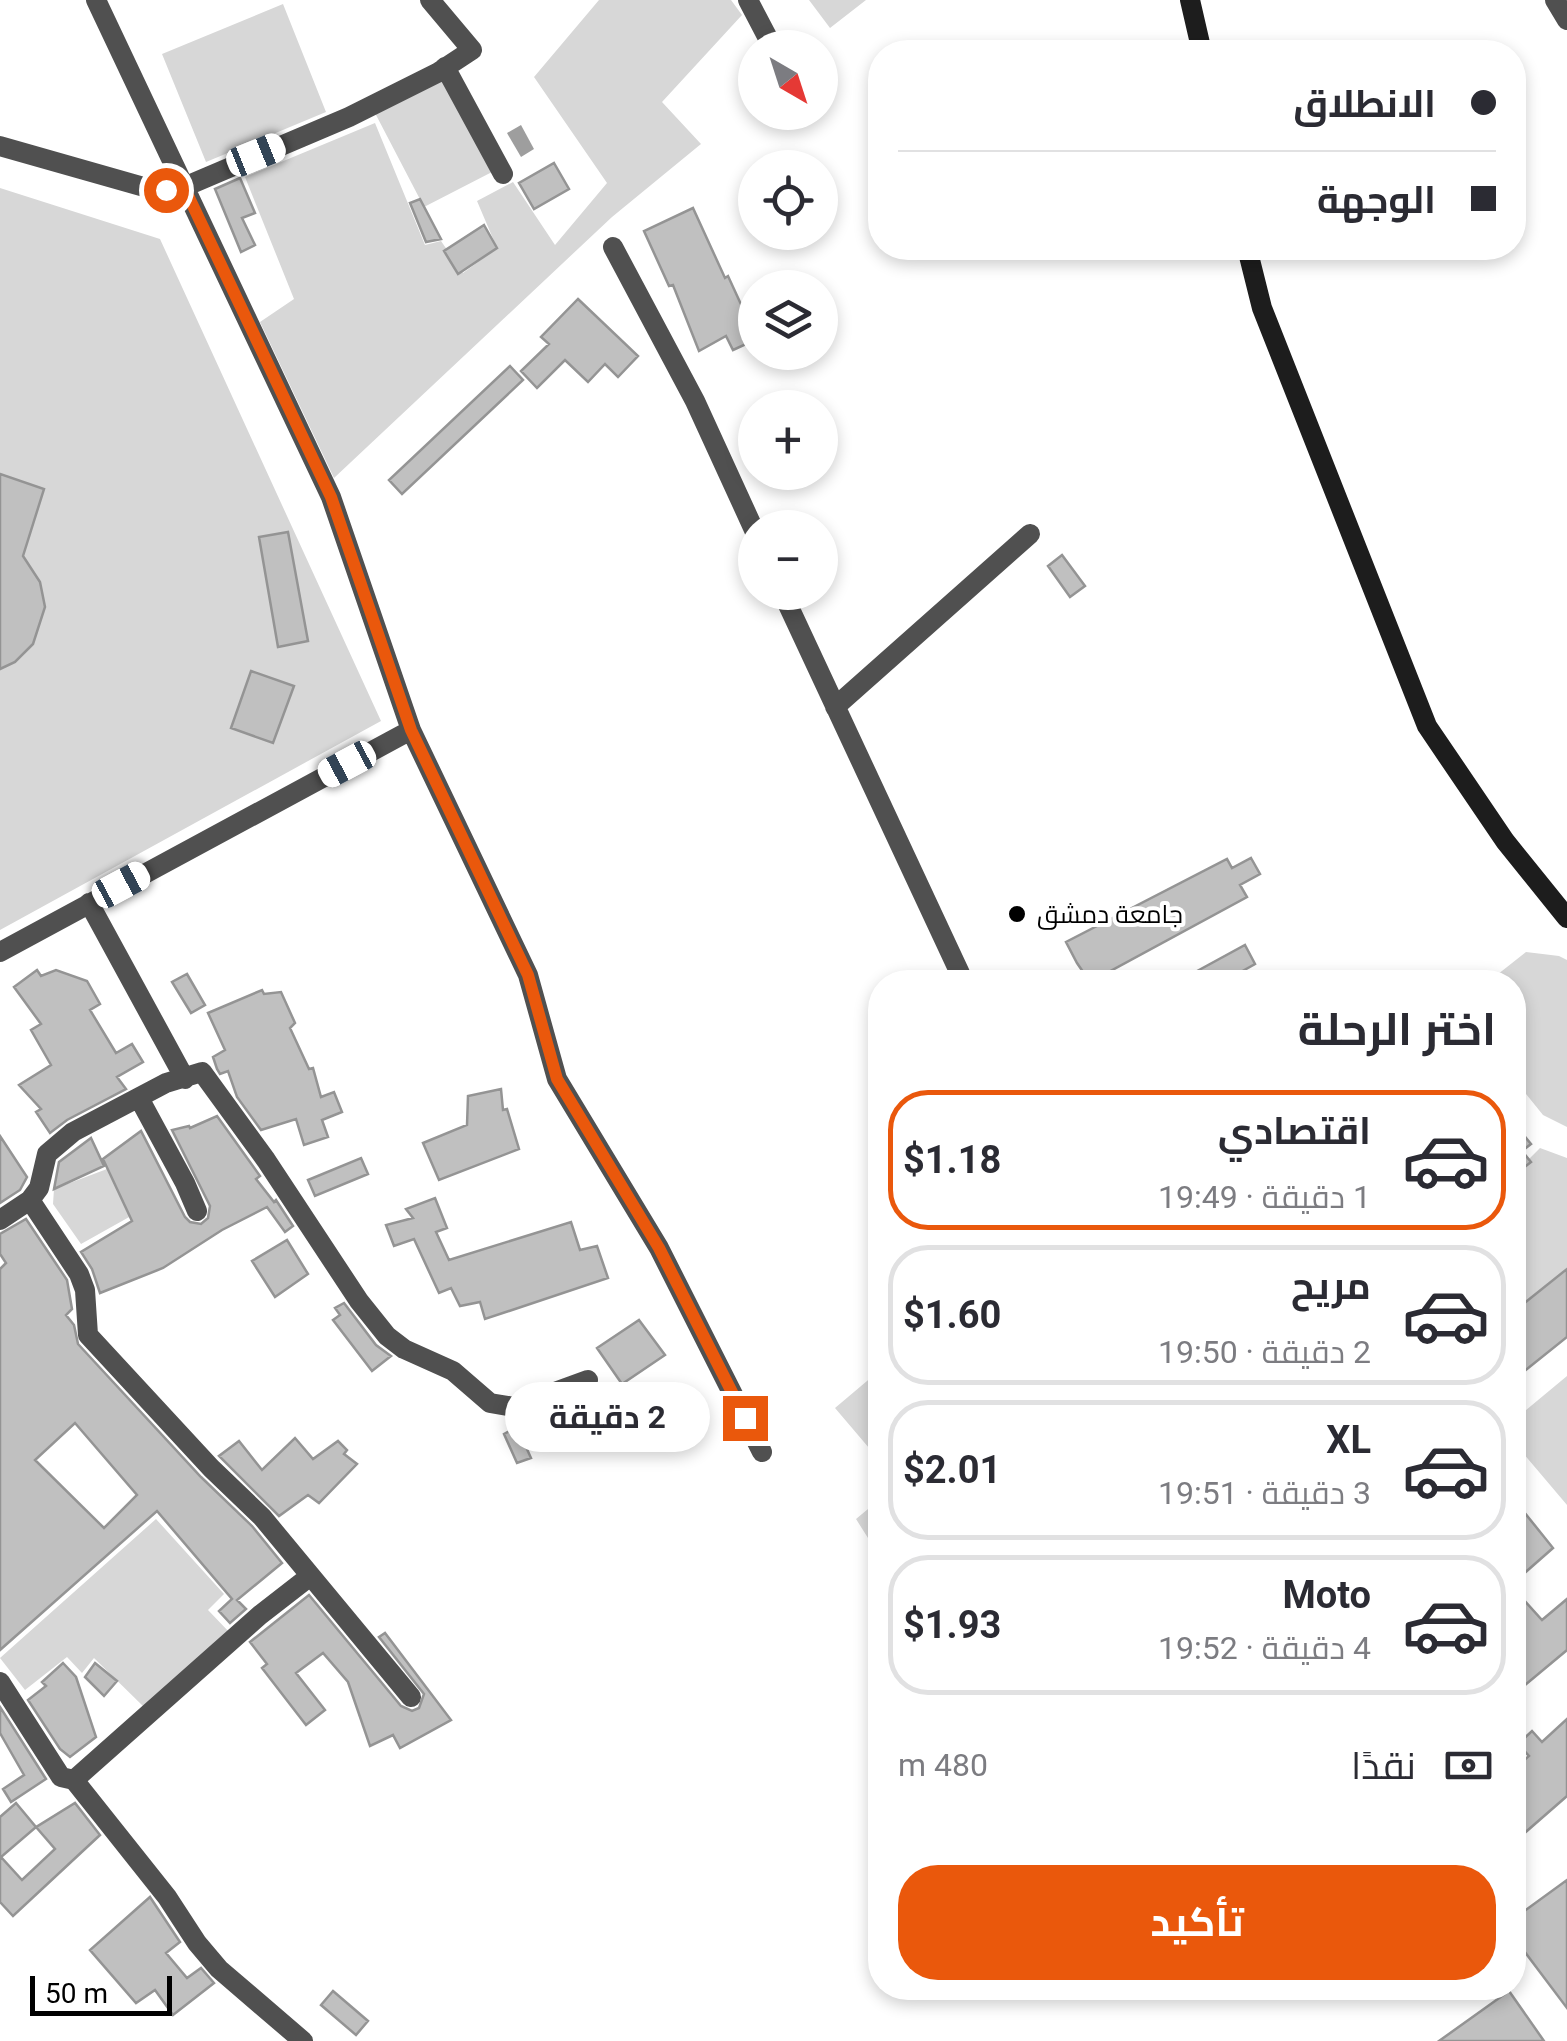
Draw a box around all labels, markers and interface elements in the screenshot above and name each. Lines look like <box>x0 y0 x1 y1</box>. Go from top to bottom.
north arrow <box>738 30 838 130</box>
map controls <box>738 30 838 610</box>
text: الانطلاق <box>1293 82 1436 126</box>
car <box>223 130 289 180</box>
button: locate <box>738 150 838 250</box>
route start <box>144 168 189 213</box>
text: الوجهة <box>1317 178 1436 222</box>
button: layers <box>738 270 838 370</box>
button: + <box>738 390 838 490</box>
button: − <box>738 510 838 610</box>
car <box>313 737 381 791</box>
car <box>87 858 155 912</box>
place label: جامعة دمشق <box>1037 900 1183 930</box>
marker: جامعة دمشق <box>1006 903 1028 925</box>
text: اختر الرحلة <box>1298 1003 1496 1056</box>
text: اقتصادي <box>1218 1109 1371 1153</box>
icon: car <box>1401 1115 1491 1205</box>
text: $1.18 <box>903 1138 1001 1182</box>
text: 1 دقيقة · 19:49 <box>1158 1178 1371 1216</box>
text: مريح <box>1291 1264 1371 1308</box>
icon: car <box>1401 1270 1491 1360</box>
text: $1.60 <box>903 1293 1001 1337</box>
text: 2 دقيقة · 19:50 <box>1158 1333 1371 1371</box>
callout: 2 دقيقة <box>505 1383 710 1453</box>
route end <box>723 1396 768 1441</box>
text: 2 دقيقة <box>549 1398 666 1436</box>
text: XL <box>1326 1418 1371 1462</box>
icon: car <box>1401 1425 1491 1515</box>
text: $2.01 <box>903 1448 1001 1492</box>
text: 3 دقيقة · 19:51 <box>1158 1474 1371 1512</box>
text: Moto <box>1282 1573 1371 1617</box>
icon: car <box>1401 1580 1491 1670</box>
text: $1.93 <box>903 1603 1001 1647</box>
text: 4 دقيقة · 19:52 <box>1158 1629 1371 1667</box>
icon: cash <box>1441 1738 1496 1793</box>
text: نقدًا <box>1351 1744 1416 1788</box>
text: 480 m <box>898 1746 988 1784</box>
button: تأكيد <box>898 1865 1496 1980</box>
scale bar <box>30 1971 172 2016</box>
text: 50 m <box>45 1977 108 2010</box>

